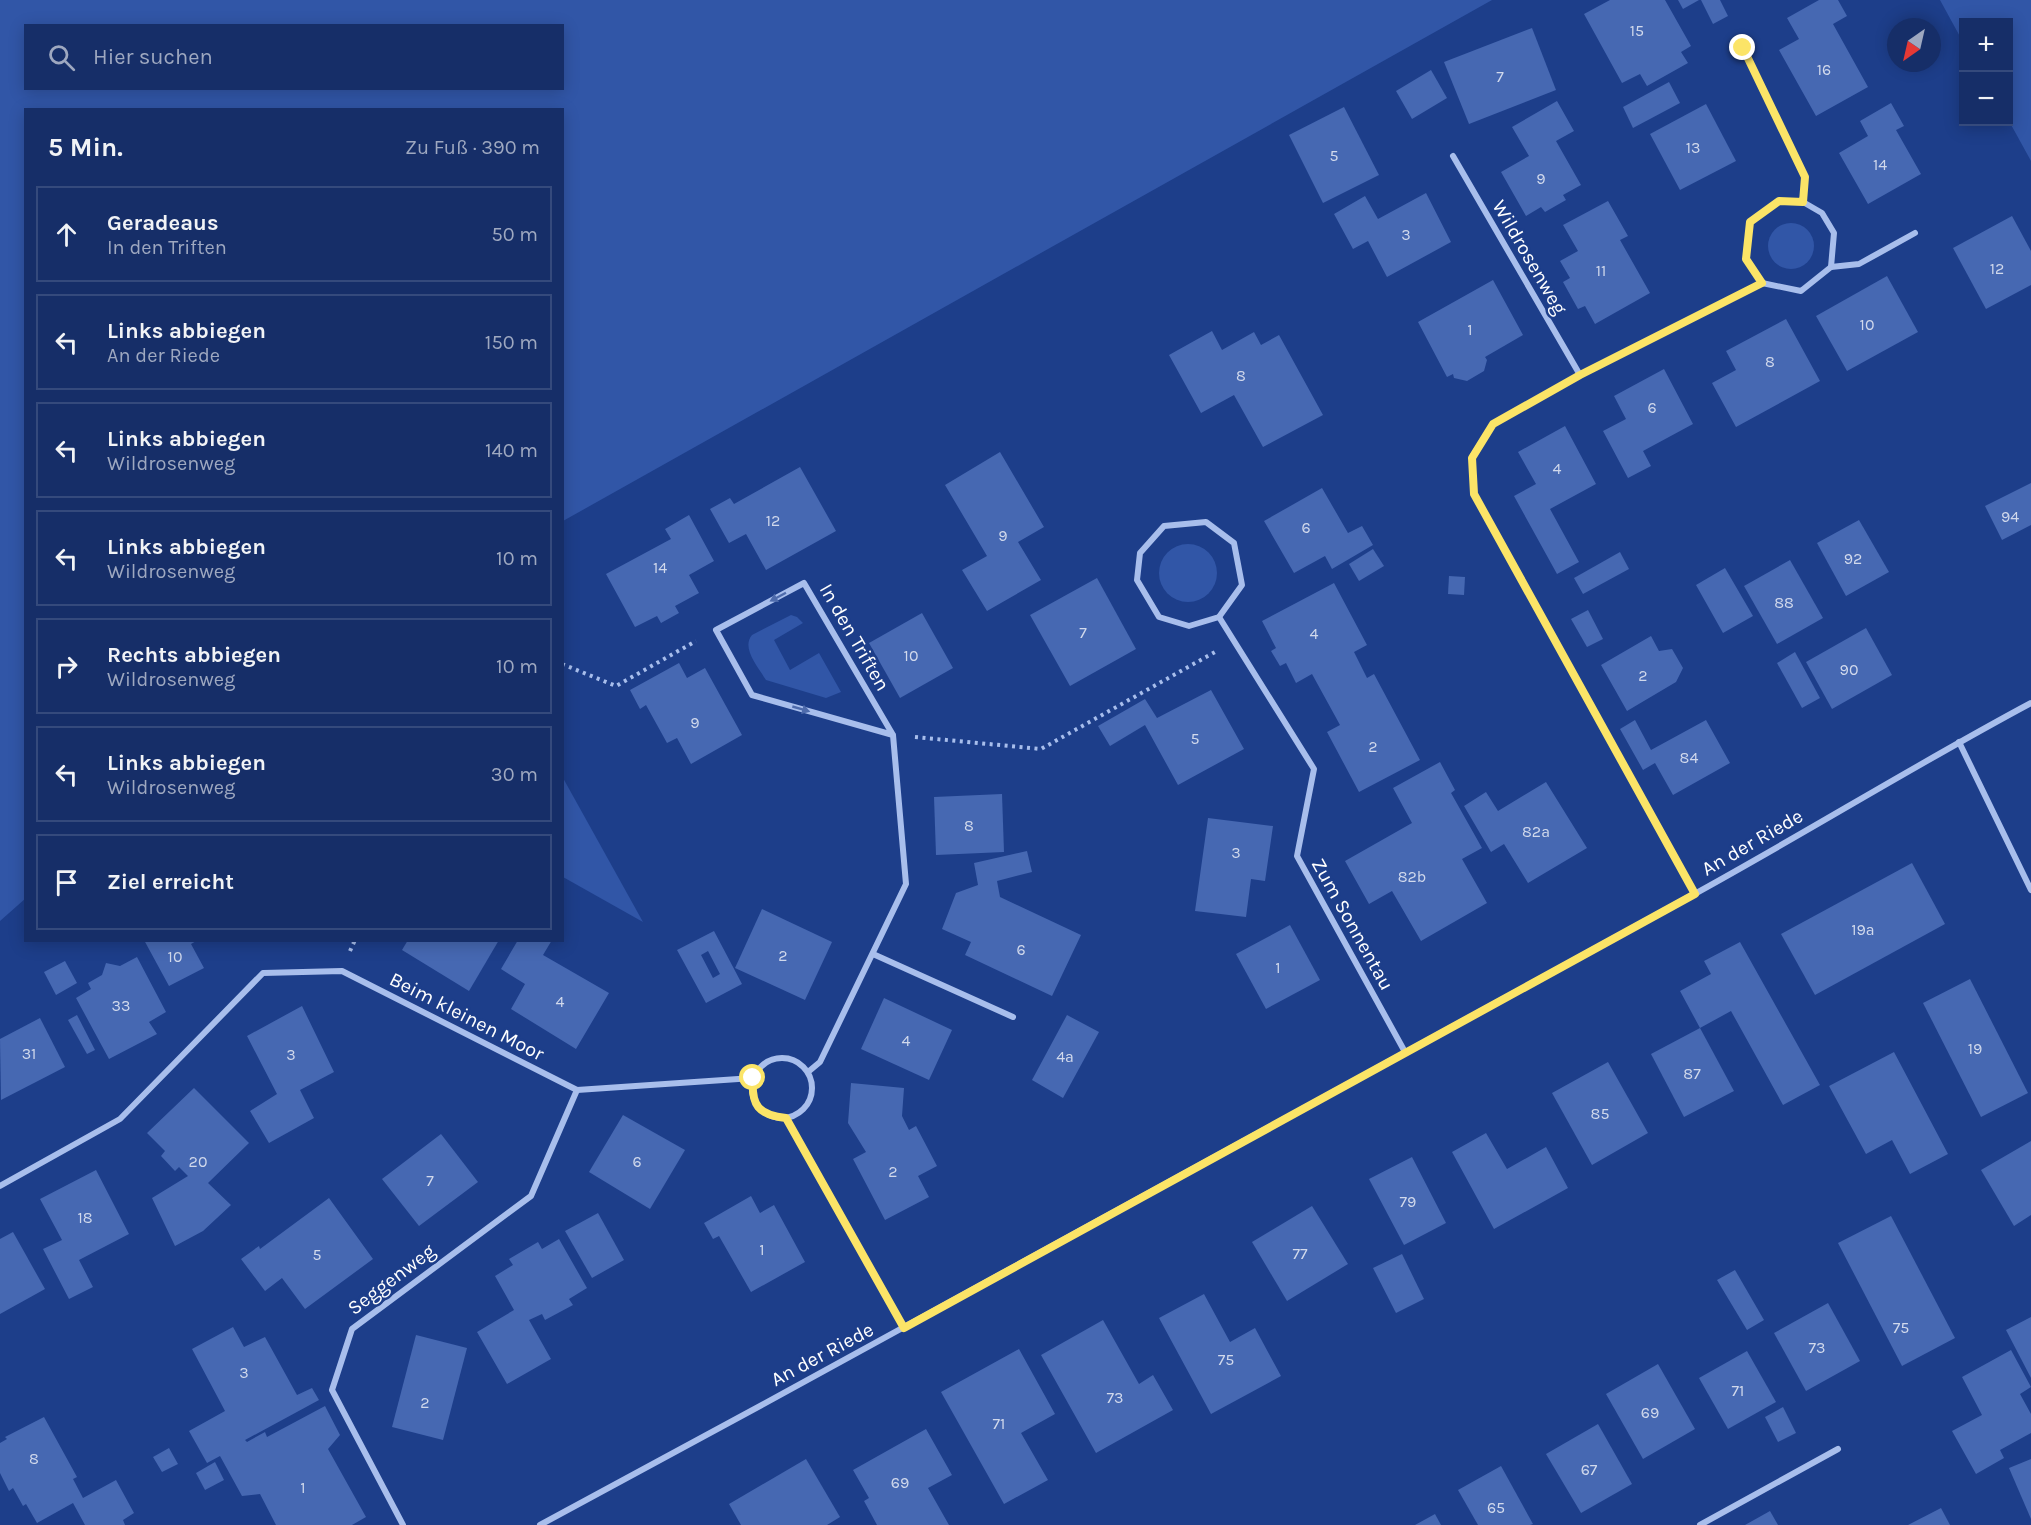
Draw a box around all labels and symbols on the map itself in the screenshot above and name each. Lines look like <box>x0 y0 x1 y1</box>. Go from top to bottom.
north arrow <box>1887 18 1941 72</box>
house number: 15 <box>1630 21 1644 40</box>
route end <box>1729 34 1755 60</box>
house number: 16 <box>1817 60 1831 79</box>
house number: 7 <box>1496 67 1504 86</box>
house number: 13 <box>1686 138 1700 157</box>
house number: 5 <box>1329 146 1339 165</box>
house number: 14 <box>1873 155 1887 174</box>
house number: 9 <box>1536 169 1546 188</box>
street label: Wildrosenweg <box>1488 196 1572 319</box>
house number: 3 <box>1401 225 1411 244</box>
house number: 12 <box>1990 259 2004 278</box>
house number: 11 <box>1596 261 1606 280</box>
house number: 10 <box>1860 315 1874 334</box>
house number: 1 <box>1467 320 1473 339</box>
house number: 8 <box>1765 352 1775 371</box>
house number: 8 <box>1236 366 1246 385</box>
house number: 6 <box>1647 398 1657 417</box>
house number: 4 <box>1553 459 1562 478</box>
house number: 94 <box>2001 507 2019 526</box>
house number: 12 <box>766 511 780 530</box>
house number: 6 <box>1301 518 1311 537</box>
house number: 9 <box>998 526 1008 545</box>
house number: 92 <box>1844 549 1862 568</box>
house number: 14 <box>653 558 667 577</box>
street label: In den Triften <box>815 580 894 695</box>
one-way arrow <box>769 592 786 602</box>
house number: 88 <box>1774 593 1794 612</box>
house number: 7 <box>1079 623 1087 642</box>
house number: 4 <box>1310 624 1319 643</box>
house number: 10 <box>904 646 918 665</box>
house number: 90 <box>1840 660 1858 679</box>
house number: 2 <box>1638 666 1648 685</box>
one-way arrow <box>792 705 810 714</box>
house number: 9 <box>690 713 700 732</box>
house number: 5 <box>1190 729 1200 748</box>
house number: 2 <box>1368 737 1378 756</box>
house number: 84 <box>1680 748 1698 767</box>
street label: An der Riede <box>1698 804 1807 881</box>
house number: 8 <box>964 816 974 835</box>
house number: 82a <box>1522 822 1550 841</box>
house number: 3 <box>1231 843 1241 862</box>
street label: Zum Sonnentau <box>1307 854 1398 994</box>
house number: 82b <box>1398 867 1426 886</box>
house number: 19a <box>1851 920 1875 939</box>
house number: 6 <box>1016 940 1026 959</box>
house number: 2 <box>778 946 788 965</box>
house number: 10 <box>168 947 182 966</box>
house number: 1 <box>1275 958 1281 977</box>
street label: Beim kleinen Moor <box>386 968 549 1066</box>
house number: 4 <box>556 992 565 1011</box>
house number: 33 <box>112 996 130 1015</box>
house number: 4 <box>902 1031 911 1050</box>
house number: 19 <box>1968 1039 1982 1058</box>
house number: 31 <box>22 1044 36 1063</box>
house number: 3 <box>286 1045 296 1064</box>
house number: 4a <box>1056 1047 1074 1066</box>
route start <box>739 1064 765 1090</box>
house number: 87 <box>1683 1064 1701 1083</box>
house number: 85 <box>1591 1104 1609 1123</box>
house number: 20 <box>189 1152 207 1171</box>
house number: 6 <box>632 1152 642 1171</box>
house number: 2 <box>888 1162 898 1181</box>
house number: 7 <box>426 1171 434 1190</box>
house number: 79 <box>1400 1192 1416 1211</box>
house number: 18 <box>77 1208 93 1227</box>
street label: Seggenweg <box>343 1239 439 1320</box>
house number: 1 <box>759 1240 765 1259</box>
house number: 77 <box>1292 1244 1308 1263</box>
house number: 5 <box>312 1245 322 1264</box>
street label: An der Riede <box>767 1318 878 1391</box>
house number: 75 <box>1893 1318 1909 1337</box>
house number: 73 <box>1809 1338 1825 1357</box>
house number: 75 <box>1218 1350 1234 1369</box>
house number: 3 <box>239 1363 249 1382</box>
house number: 71 <box>1732 1381 1744 1400</box>
house number: 73 <box>1107 1388 1123 1407</box>
house number: 2 <box>420 1393 430 1412</box>
house number: 69 <box>1641 1403 1659 1422</box>
house number: 71 <box>993 1414 1005 1433</box>
house number: 8 <box>29 1449 39 1468</box>
house number: 67 <box>1581 1460 1598 1479</box>
house number: 69 <box>891 1473 909 1492</box>
house number: 1 <box>300 1478 306 1497</box>
house number: 65 <box>1487 1498 1505 1517</box>

